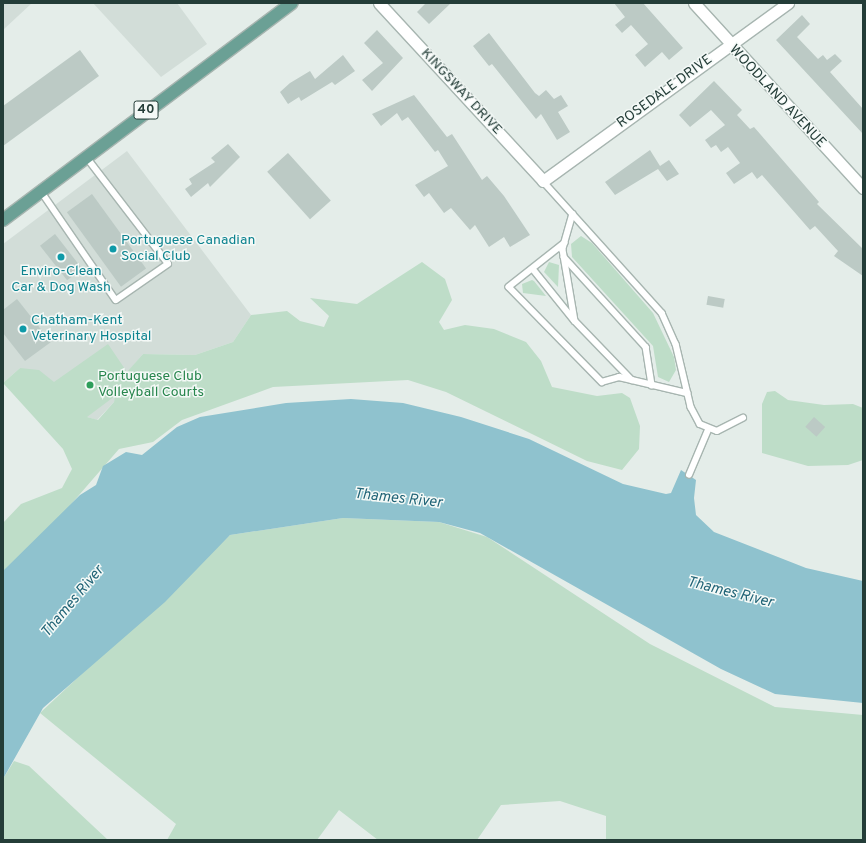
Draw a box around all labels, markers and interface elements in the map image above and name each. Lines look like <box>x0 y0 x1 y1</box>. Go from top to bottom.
street label: WOODLAND AVENUE <box>725 42 829 152</box>
street label: KINGSWAY DRIVE <box>417 45 505 139</box>
street label: ROSEDALE DRIVE <box>614 52 716 132</box>
road number: 40 <box>133 99 159 121</box>
place label: Portuguese Canadian Social Club <box>121 233 255 266</box>
marker: Portuguese Canadian Social Club <box>108 244 118 254</box>
marker: Enviro-Clean Car & Dog Wash <box>56 252 66 262</box>
place label: Enviro-Clean Car & Dog Wash <box>11 264 111 296</box>
place label: Chatham-Kent Veterinary Hospital <box>31 313 151 346</box>
marker: Chatham-Kent Veterinary Hospital <box>18 324 28 334</box>
place label: Portuguese Club Volleyball Courts <box>98 369 204 402</box>
marker: Portuguese Club Volleyball Courts <box>85 380 95 390</box>
water label: Thames River <box>353 485 443 513</box>
water label: Thames River <box>38 562 108 642</box>
water label: Thames River <box>685 574 775 612</box>

